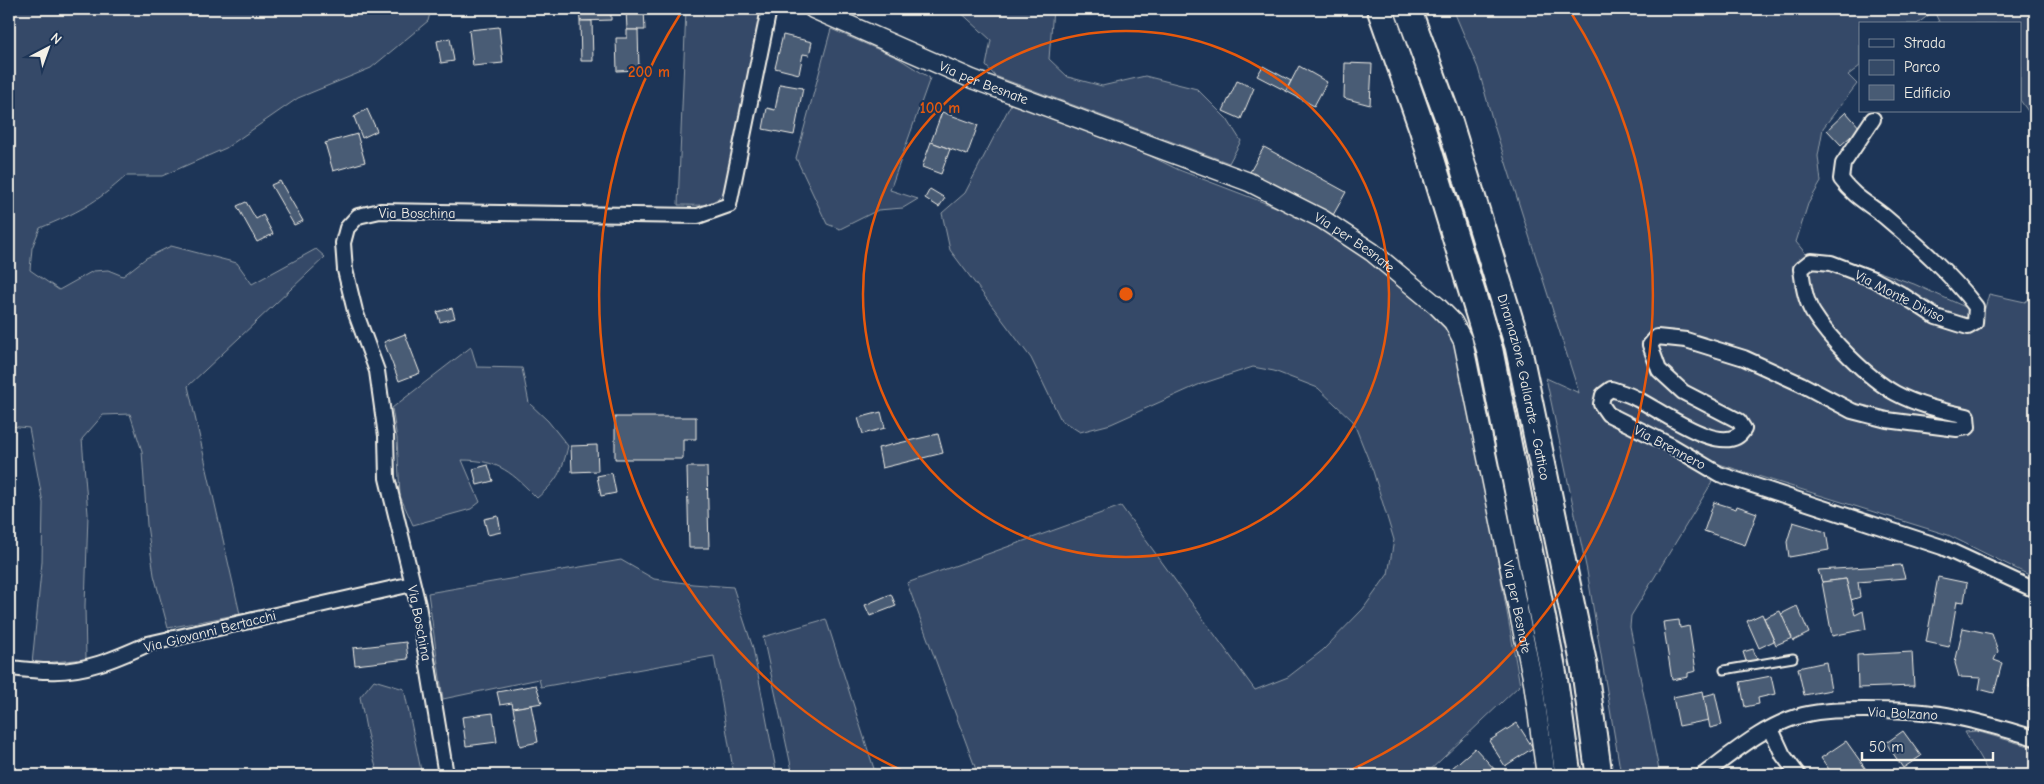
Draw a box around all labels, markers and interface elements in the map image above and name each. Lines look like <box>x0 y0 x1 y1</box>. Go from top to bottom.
north arrow <box>22 22 72 72</box>
legend <box>1859 22 2022 112</box>
text: N <box>47 29 65 48</box>
text: Strada <box>1904 34 1946 52</box>
street label: Via per Besnate <box>936 58 1031 108</box>
text: Parco <box>1904 58 1940 76</box>
text: 200 m <box>628 63 670 81</box>
text: Edificio <box>1904 84 1951 102</box>
text: 100 m <box>920 99 960 117</box>
street label: Via Boschina <box>379 205 455 222</box>
street label: Via per Besnate <box>1311 209 1398 276</box>
street label: Via Monte Diviso <box>1852 266 1948 326</box>
centre of rings <box>1117 285 1135 303</box>
street label: Diramazione Gallarate - Gattico <box>1494 292 1554 482</box>
street label: Via Brennero <box>1631 421 1709 473</box>
street label: Via per Besnate <box>1499 559 1535 655</box>
street label: Via Boschina <box>404 584 435 662</box>
street label: Via Giovanni Bertacchi <box>142 607 278 656</box>
street label: Via Bolzano <box>1868 703 1938 724</box>
scale bar <box>1862 729 1993 761</box>
text: 50 m <box>1869 738 1904 756</box>

